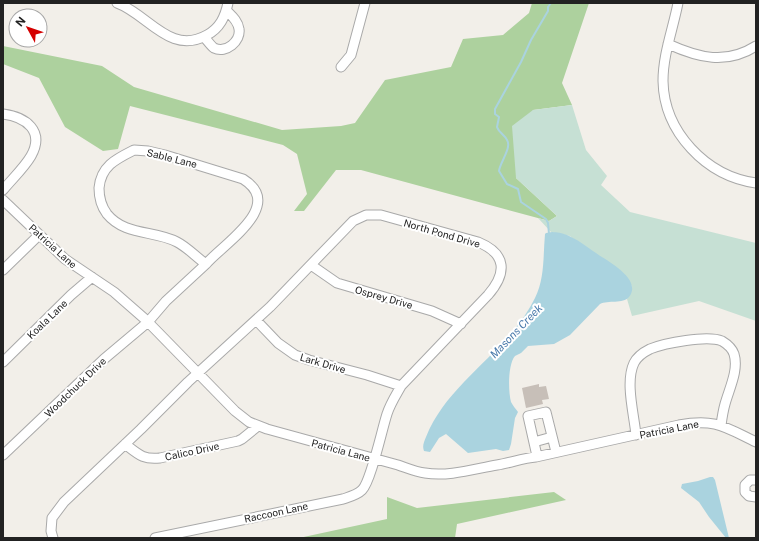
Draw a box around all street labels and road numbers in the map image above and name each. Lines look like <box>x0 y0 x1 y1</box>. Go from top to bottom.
street label: Sable Lane <box>146 146 199 170</box>
street label: North Pond Drive <box>402 216 482 250</box>
street label: Patricia Lane <box>27 221 80 271</box>
street label: Osprey Drive <box>354 283 415 311</box>
street label: Koala Lane <box>24 297 70 341</box>
street label: Lark Drive <box>299 351 348 375</box>
street label: Woodchuck Drive <box>42 354 108 419</box>
street label: Patricia Lane <box>638 417 700 441</box>
street label: Patricia Lane <box>310 436 372 464</box>
street label: Calico Drive <box>164 439 221 463</box>
street label: Raccoon Lane <box>243 499 309 525</box>

